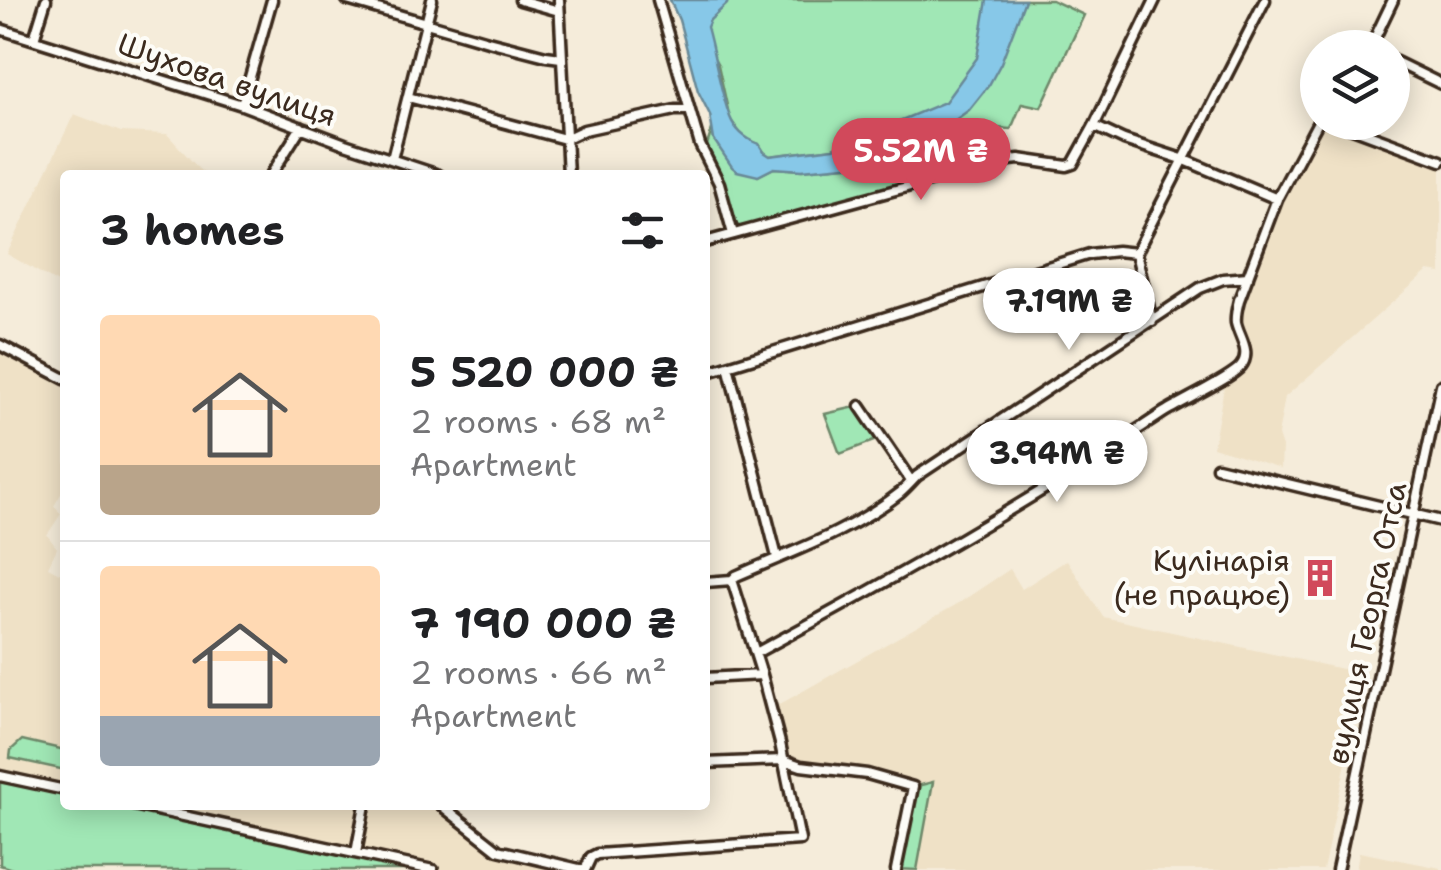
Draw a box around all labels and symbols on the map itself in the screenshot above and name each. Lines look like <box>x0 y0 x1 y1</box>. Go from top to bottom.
street label: Шухова вулиця <box>112 23 342 136</box>
pin: 5.52M ₴ <box>829 118 1013 203</box>
pin: 7.19M ₴ <box>977 268 1161 353</box>
pin: 3.94M ₴ <box>965 420 1149 505</box>
street label: вулиця Георга Отса <box>1317 478 1417 768</box>
place label: Кулінарія (не працює) <box>1113 540 1290 615</box>
building icon: Кулінарія (не працює) <box>1299 557 1341 599</box>

